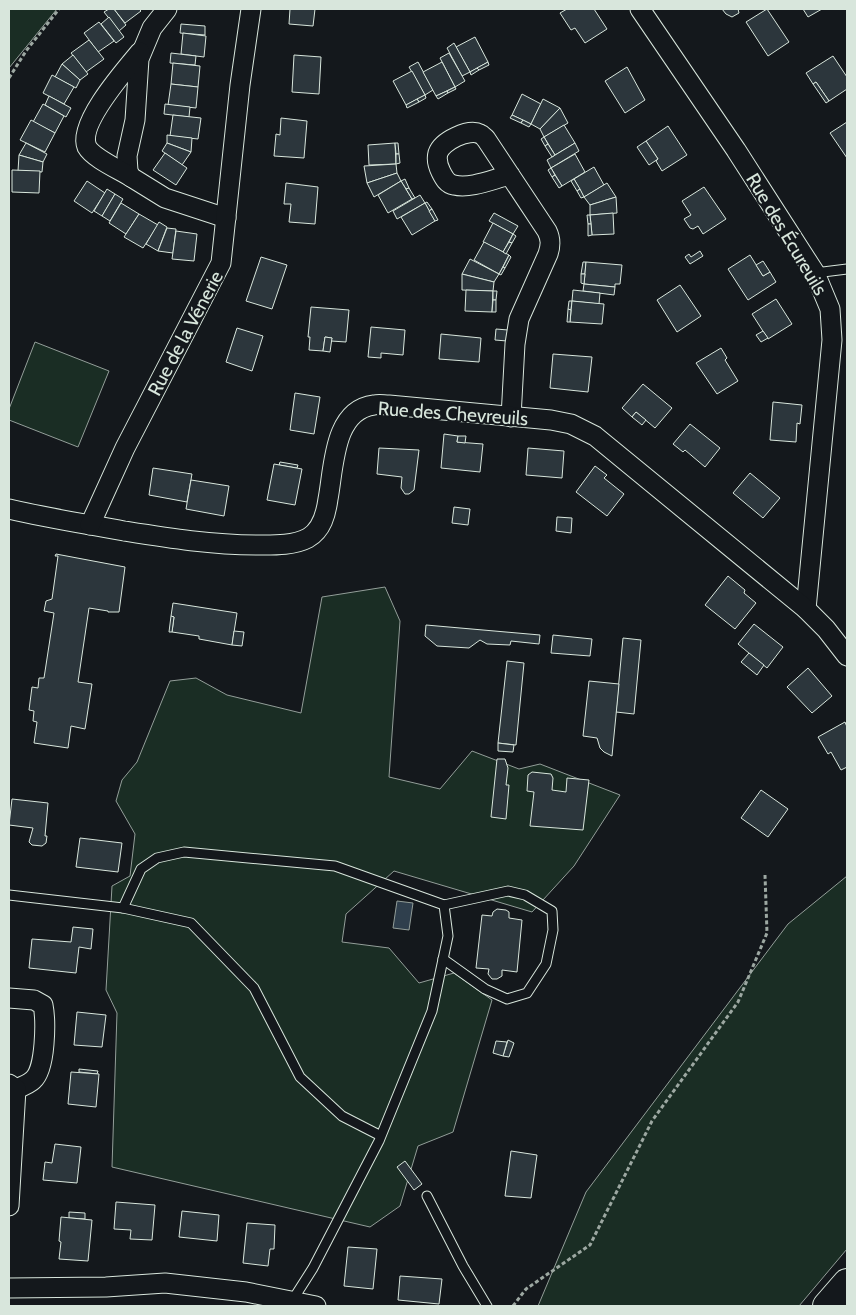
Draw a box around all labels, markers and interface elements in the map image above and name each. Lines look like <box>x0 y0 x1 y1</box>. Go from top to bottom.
street label: Rue des Écureuils <box>741 169 833 300</box>
street label: Rue de la Vénerie <box>143 267 228 400</box>
street label: Rue des Chevreuils <box>377 397 529 430</box>

